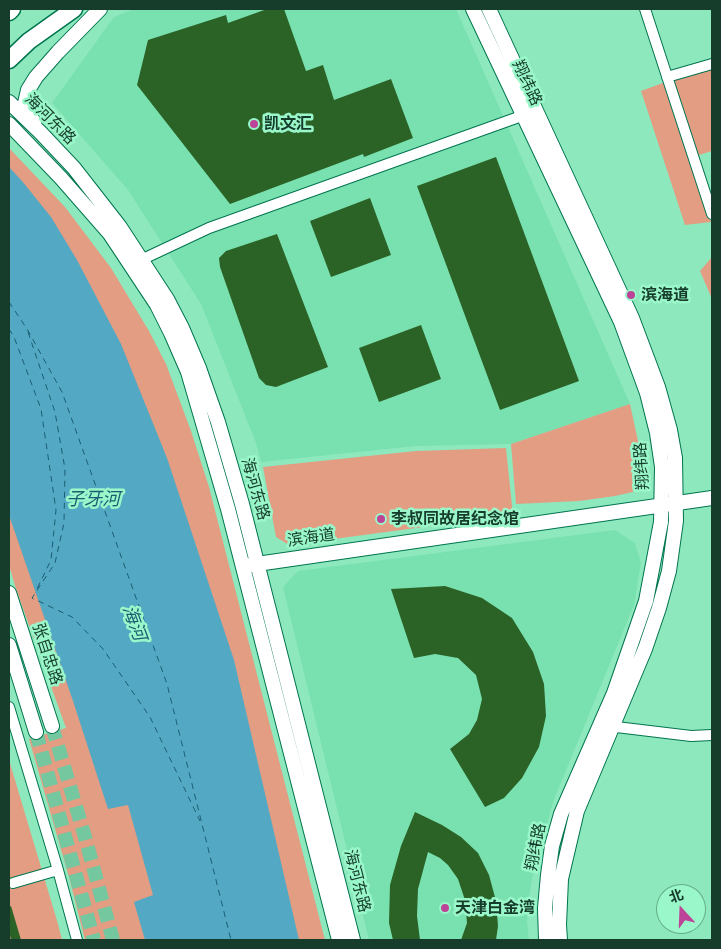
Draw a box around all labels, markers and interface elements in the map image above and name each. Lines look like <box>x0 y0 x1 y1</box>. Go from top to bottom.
street label: 翔纬路 <box>508 57 546 109</box>
street label: 海河东路 <box>21 90 79 148</box>
place label: 凯文汇 <box>264 114 312 134</box>
marker: 凯文汇 <box>248 118 260 130</box>
place label: 滨海道 <box>641 285 689 305</box>
marker: 滨海道 <box>625 289 637 301</box>
street label: 翔纬路 <box>631 441 653 491</box>
street label: 海河东路 <box>237 456 273 522</box>
water label: 子牙河 <box>66 489 120 511</box>
place label: 李叔同故居纪念馆 <box>391 509 519 529</box>
marker: 李叔同故居纪念馆 <box>375 513 387 525</box>
street label: 滨海道 <box>286 525 336 551</box>
water label: 海河 <box>118 602 150 644</box>
street label: 张自忠路 <box>28 621 66 687</box>
street label: 翔纬路 <box>522 822 550 872</box>
street label: 海河东路 <box>340 848 374 914</box>
north arrow <box>656 884 706 934</box>
text: 北 <box>667 885 686 907</box>
place label: 天津白金湾 <box>455 898 535 918</box>
marker: 天津白金湾 <box>439 902 451 914</box>

